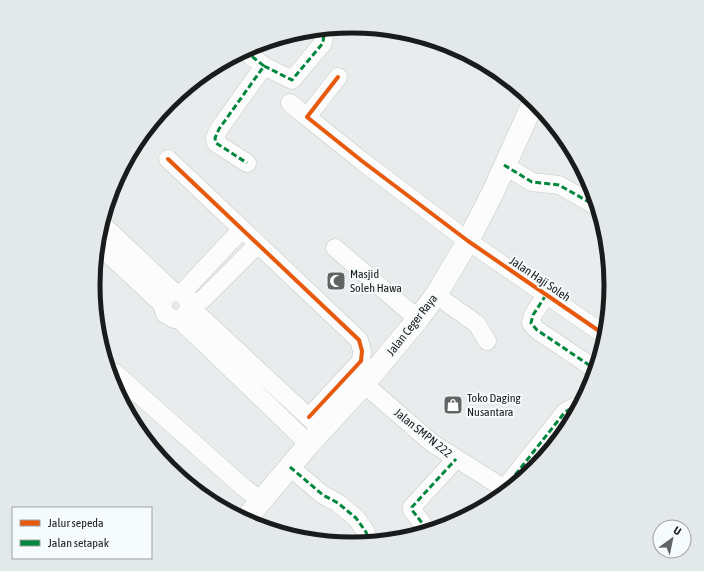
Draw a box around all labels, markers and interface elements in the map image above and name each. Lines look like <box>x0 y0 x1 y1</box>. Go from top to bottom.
street label: Jalan Haji Soleh <box>507 254 573 304</box>
place label: Masjid Soleh Hawa <box>350 267 402 295</box>
mosque icon: Masjid Soleh Hawa <box>325 270 347 292</box>
street label: Jalan Ceger Raya <box>384 292 440 358</box>
place label: Toko Daging Nusantara <box>467 391 522 419</box>
shop icon: Toko Daging Nusantara <box>442 394 464 416</box>
street label: Jalan SMPN 222 <box>391 405 455 461</box>
legend <box>12 507 152 559</box>
text: Jalur sepeda <box>48 516 104 530</box>
north arrow <box>652 519 692 559</box>
text: U <box>671 524 683 537</box>
text: Jalan setapak <box>48 536 110 550</box>

